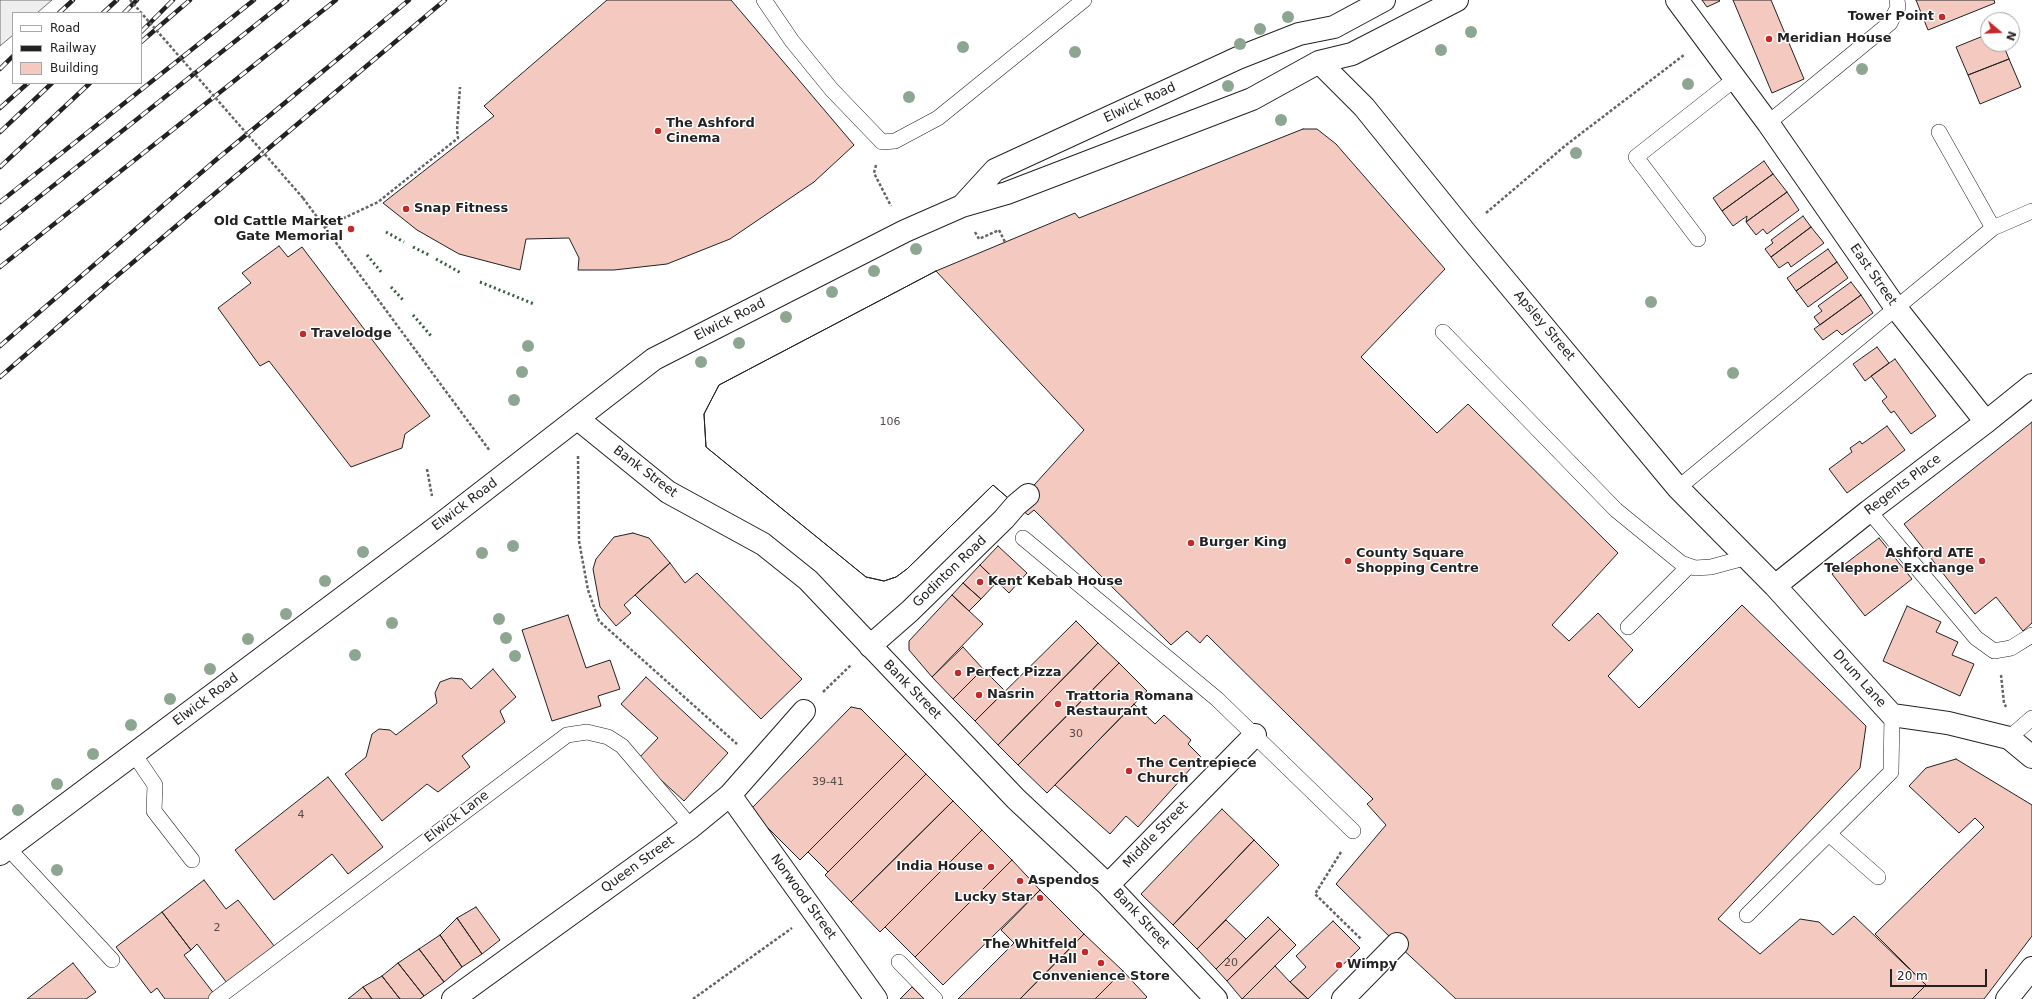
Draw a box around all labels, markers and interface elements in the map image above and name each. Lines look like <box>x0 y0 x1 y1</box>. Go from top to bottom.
place label: Tower Point <box>1848 9 1934 25</box>
legend <box>12 12 142 84</box>
marker: Tower Point <box>1937 12 1947 22</box>
north arrow <box>1980 12 2020 52</box>
text: Road <box>50 21 80 35</box>
text: N <box>2003 29 2019 42</box>
place label: Meridian House <box>1777 31 1892 47</box>
marker: Meridian House <box>1764 34 1774 44</box>
text: Railway <box>50 41 96 55</box>
text: Building <box>50 61 99 75</box>
street label: Elwick Road <box>1102 80 1178 126</box>
place label: The Ashford Cinema <box>666 116 755 147</box>
marker: The Ashford Cinema <box>653 126 663 136</box>
place label: Snap Fitness <box>414 201 508 217</box>
marker: Snap Fitness <box>401 204 411 214</box>
place label: Old Cattle Market Gate Memorial <box>214 214 343 245</box>
marker: Old Cattle Market Gate Memorial <box>346 224 356 234</box>
street label: East Street <box>1846 241 1900 309</box>
street label: Apsley Street <box>1510 288 1578 364</box>
street label: Elwick Road <box>692 295 768 345</box>
place label: Travelodge <box>311 326 392 342</box>
marker: Travelodge <box>298 329 308 339</box>
house number: 106 <box>880 415 900 429</box>
street label: Bank Street <box>610 443 680 501</box>
street label: Regents Place <box>1862 451 1944 519</box>
street label: Elwick Road <box>429 475 501 535</box>
street label: Godinton Road <box>910 533 990 611</box>
place label: Burger King <box>1199 535 1287 551</box>
marker: Burger King <box>1186 538 1196 548</box>
place label: County Square Shopping Centre <box>1356 546 1479 577</box>
place label: Ashford ATE Telephone Exchange <box>1824 546 1974 577</box>
marker: County Square Shopping Centre <box>1343 556 1353 566</box>
marker: Ashford ATE Telephone Exchange <box>1977 556 1987 566</box>
place label: Kent Kebab House <box>988 574 1123 590</box>
marker: Kent Kebab House <box>975 577 985 587</box>
street label: Drum Lane <box>1829 647 1889 711</box>
street label: Bank Street <box>880 657 944 723</box>
place label: Perfect Pizza <box>966 665 1062 681</box>
marker: Perfect Pizza <box>953 668 963 678</box>
street label: Elwick Road <box>170 670 242 730</box>
place label: Nasrin <box>987 687 1035 703</box>
place label: Trattoria Romana Restaurant <box>1066 689 1193 720</box>
marker: Nasrin <box>974 690 984 700</box>
marker: Trattoria Romana Restaurant <box>1053 699 1063 709</box>
house number: 30 <box>1069 727 1083 741</box>
place label: The Centrepiece Church <box>1137 756 1257 787</box>
marker: The Centrepiece Church <box>1124 766 1134 776</box>
house number: 39-41 <box>812 775 844 789</box>
street label: Elwick Lane <box>422 788 492 846</box>
street label: Middle Street <box>1120 798 1192 872</box>
house number: 4 <box>298 808 304 822</box>
street label: Queen Street <box>598 833 678 897</box>
street label: Norwood Street <box>767 851 839 943</box>
place label: India House <box>896 859 983 875</box>
marker: India House <box>986 862 996 872</box>
place label: Aspendos <box>1028 873 1099 889</box>
marker: Aspendos <box>1015 876 1025 886</box>
street label: Bank Street <box>1109 886 1173 952</box>
place label: Lucky Star <box>954 890 1032 906</box>
marker: Lucky Star <box>1035 893 1045 903</box>
house number: 2 <box>214 921 220 935</box>
place label: The Whitfeld Hall <box>983 937 1077 968</box>
marker: The Whitfeld Hall <box>1080 947 1090 957</box>
house number: 20 <box>1224 956 1238 970</box>
place label: Wimpy <box>1347 957 1397 973</box>
marker: Convenience Store <box>1096 958 1106 968</box>
marker: Wimpy <box>1334 960 1344 970</box>
scale bar <box>1892 961 1989 987</box>
place label: Convenience Store <box>1032 969 1170 985</box>
text: 20 m <box>1897 969 1928 983</box>

